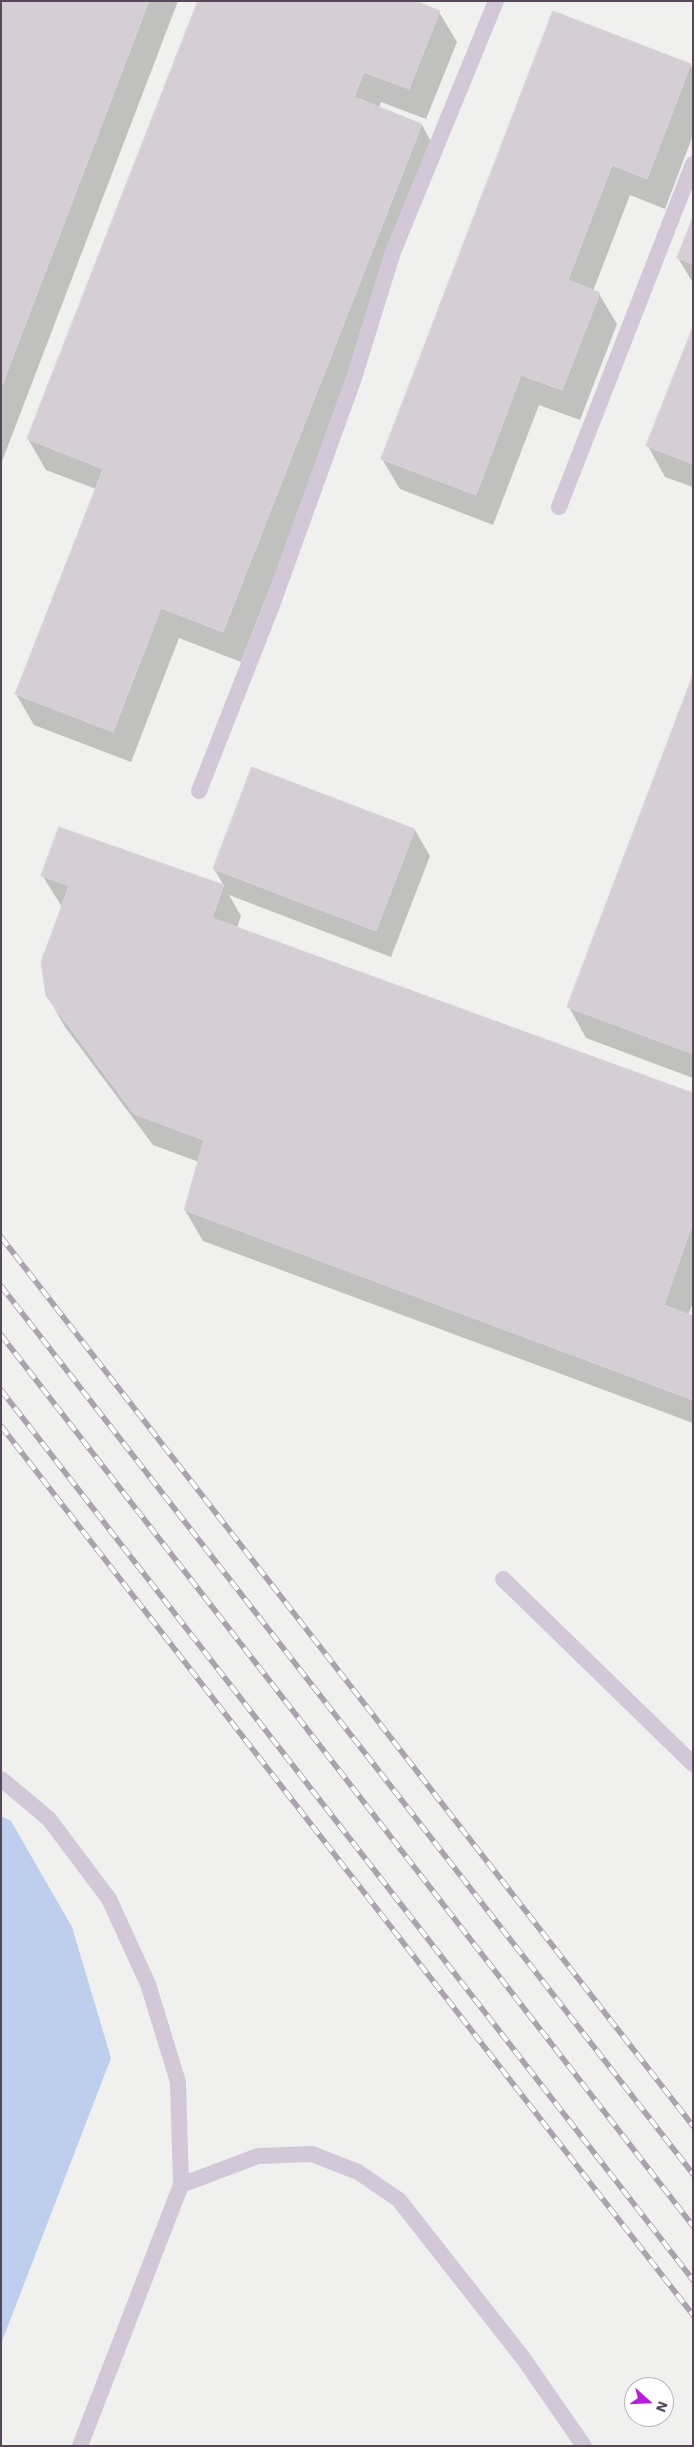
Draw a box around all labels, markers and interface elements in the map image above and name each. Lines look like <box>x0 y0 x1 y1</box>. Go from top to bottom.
north arrow <box>624 2377 674 2427</box>
text: N <box>653 2399 671 2414</box>

